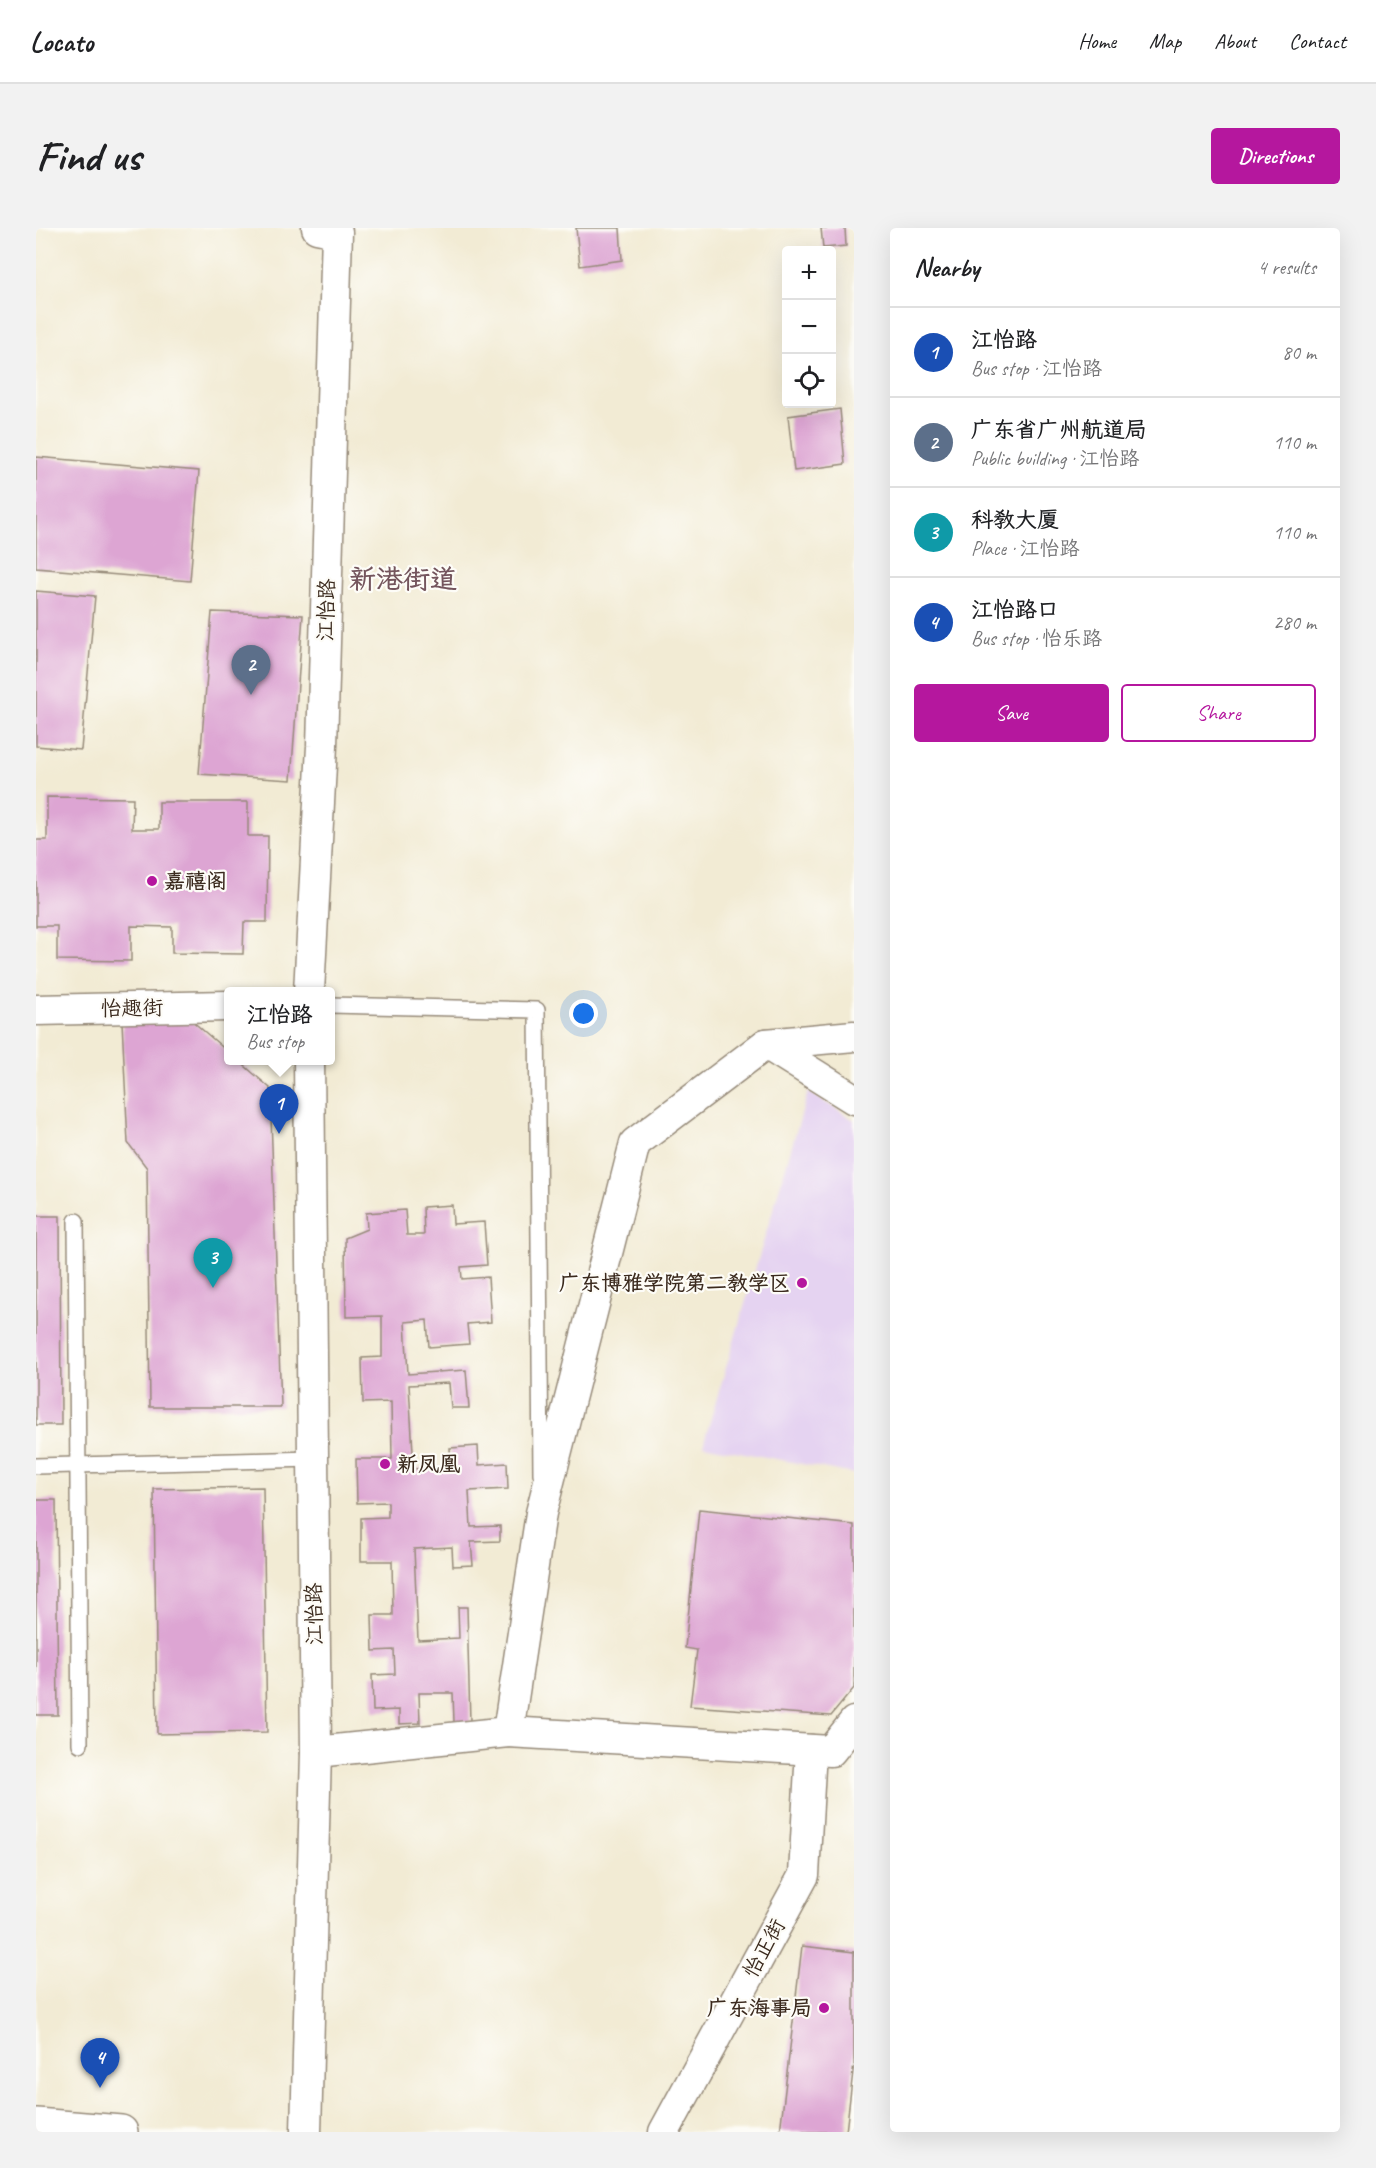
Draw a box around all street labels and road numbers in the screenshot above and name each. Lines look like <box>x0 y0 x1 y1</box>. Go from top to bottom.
street label: 江怡路 <box>312 578 340 642</box>
street label: 怡趣街 <box>100 994 164 1022</box>
street label: 江怡路 <box>300 1582 328 1646</box>
street label: 怡正街 <box>737 1914 791 1982</box>

